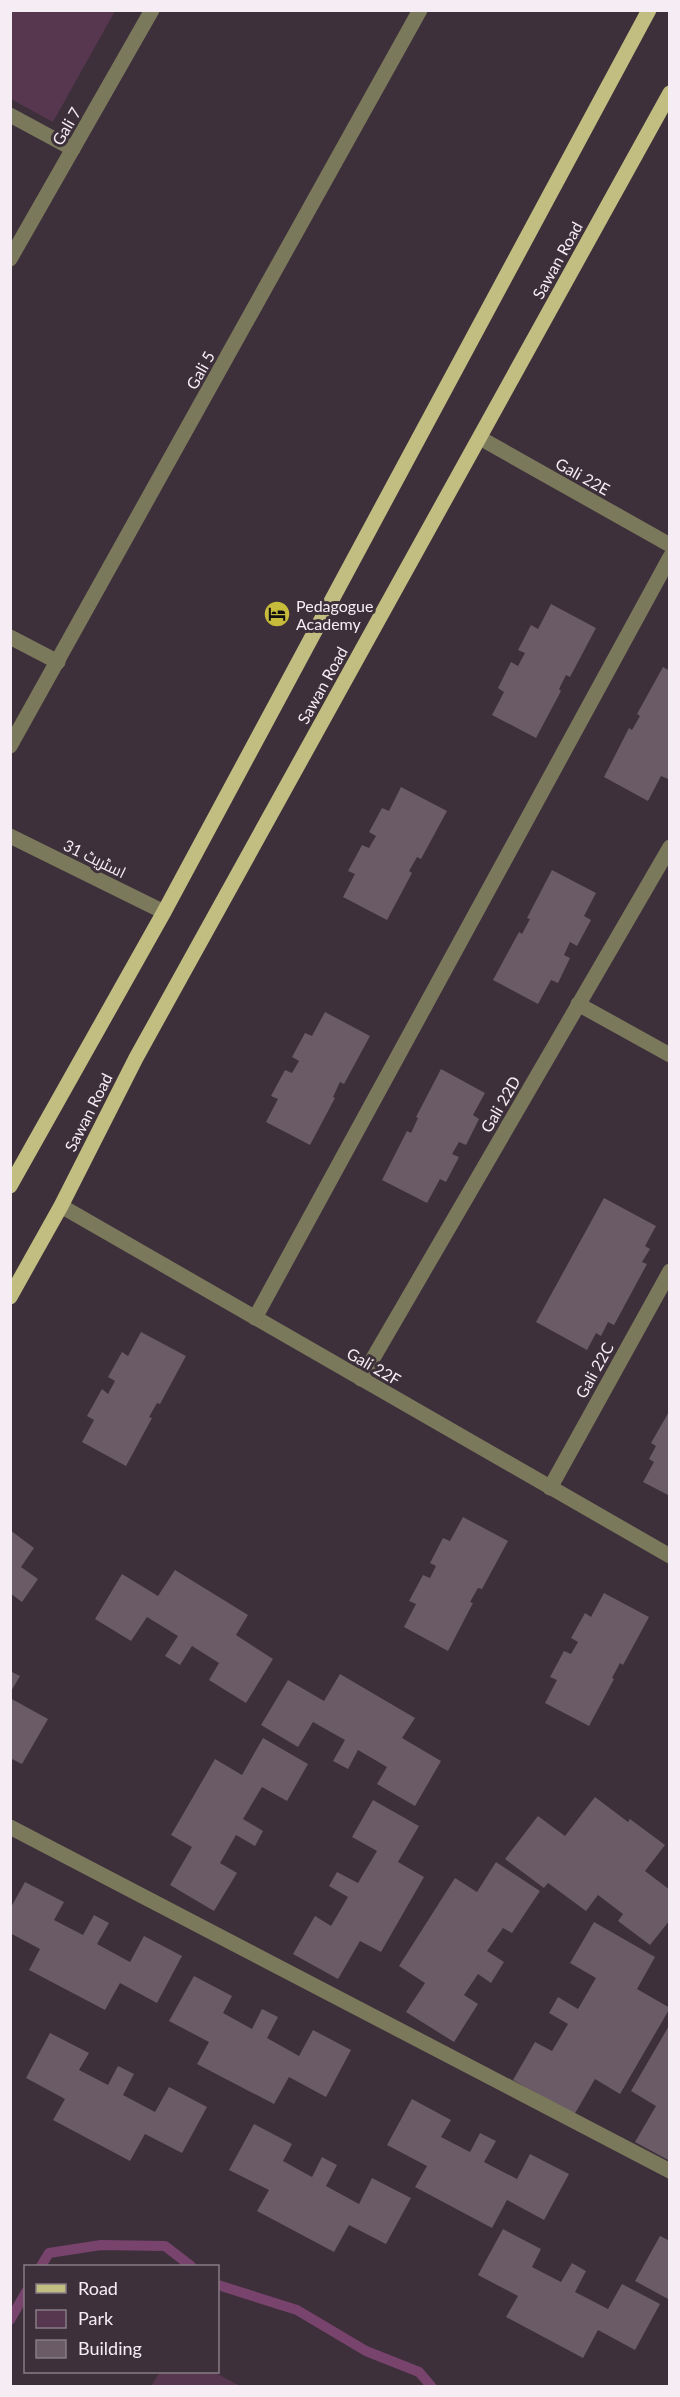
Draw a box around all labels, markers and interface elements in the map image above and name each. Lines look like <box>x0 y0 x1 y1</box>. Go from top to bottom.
street label: Gali 7 <box>48 104 84 148</box>
street label: Sawan Road <box>528 218 586 302</box>
street label: Gali 5 <box>182 348 218 392</box>
street label: Gali 22E <box>553 453 613 499</box>
place label: Pedagogue Academy <box>296 596 373 633</box>
hotel icon: Pedagogue Academy <box>262 599 292 629</box>
street label: Sawan Road <box>293 643 351 727</box>
street label: اسٹریٹ 31 <box>60 835 129 882</box>
street label: Sawan Road <box>60 1070 116 1154</box>
street label: Gali 22D <box>476 1072 524 1136</box>
street label: Gali 22C <box>571 1339 617 1401</box>
street label: Gali 22F <box>344 1343 404 1389</box>
legend <box>24 2265 219 2373</box>
text: Road <box>78 2277 118 2299</box>
text: Park <box>78 2307 114 2329</box>
text: Building <box>78 2337 142 2359</box>

